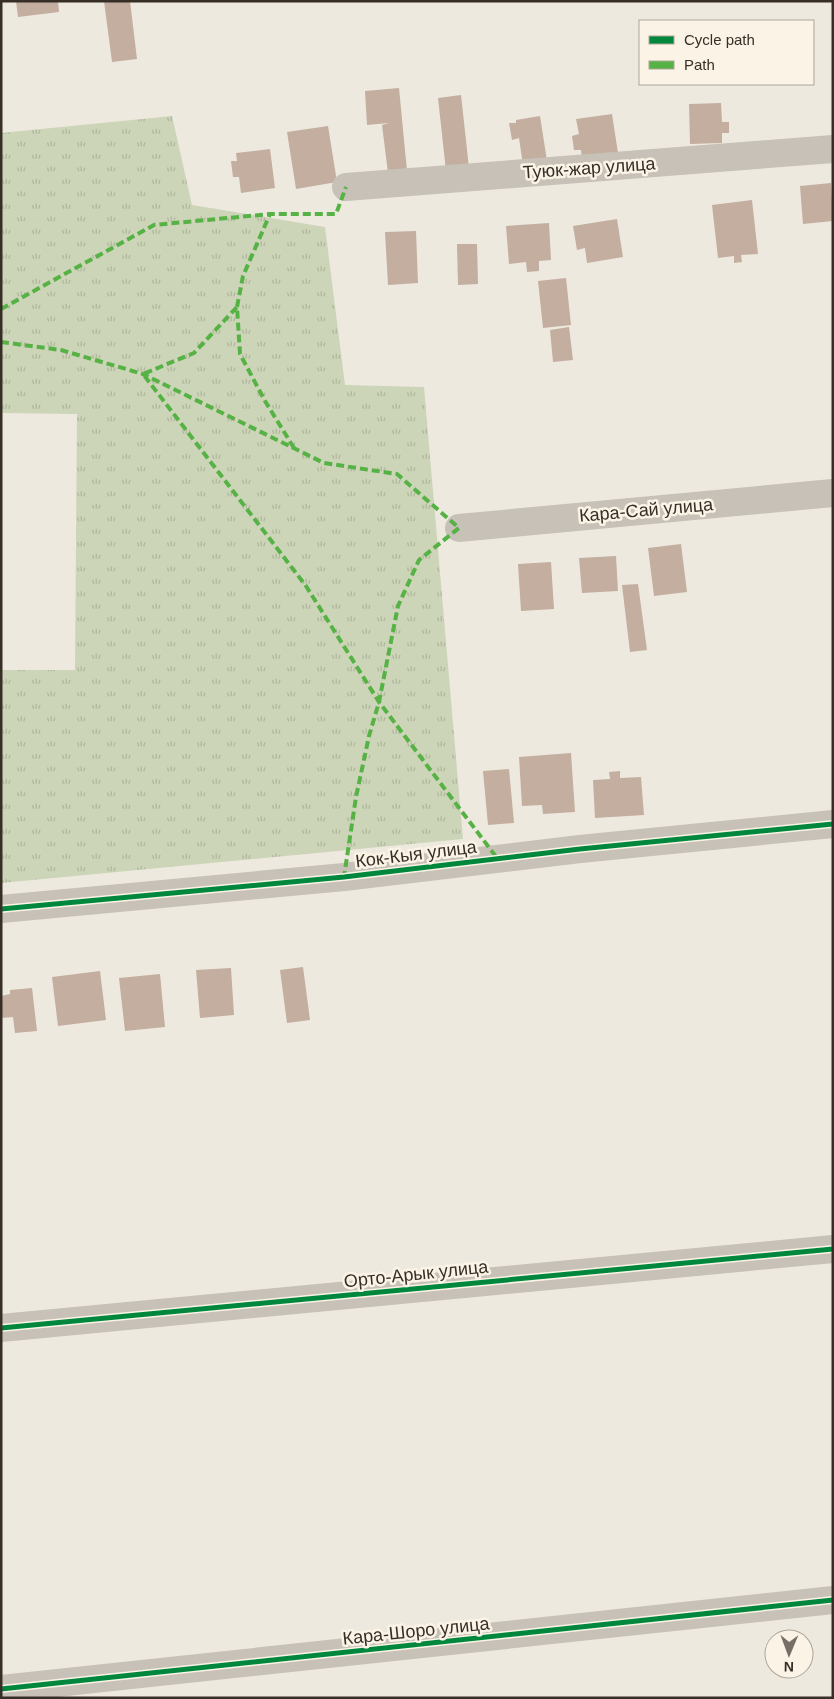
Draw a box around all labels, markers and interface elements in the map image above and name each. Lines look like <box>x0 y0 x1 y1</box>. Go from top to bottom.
legend <box>639 20 814 85</box>
text: Cycle path <box>684 31 755 48</box>
text: Path <box>684 56 715 73</box>
street label: Туюк-жар улица <box>522 153 657 183</box>
street label: Кара-Сай улица <box>578 494 715 526</box>
street label: Кок-Кыя улица <box>354 837 479 871</box>
street label: Орто-Арык улица <box>343 1256 490 1292</box>
street label: Кара-Шоро улица <box>342 1613 491 1649</box>
north arrow <box>764 1629 814 1679</box>
text: N <box>784 1659 794 1675</box>

